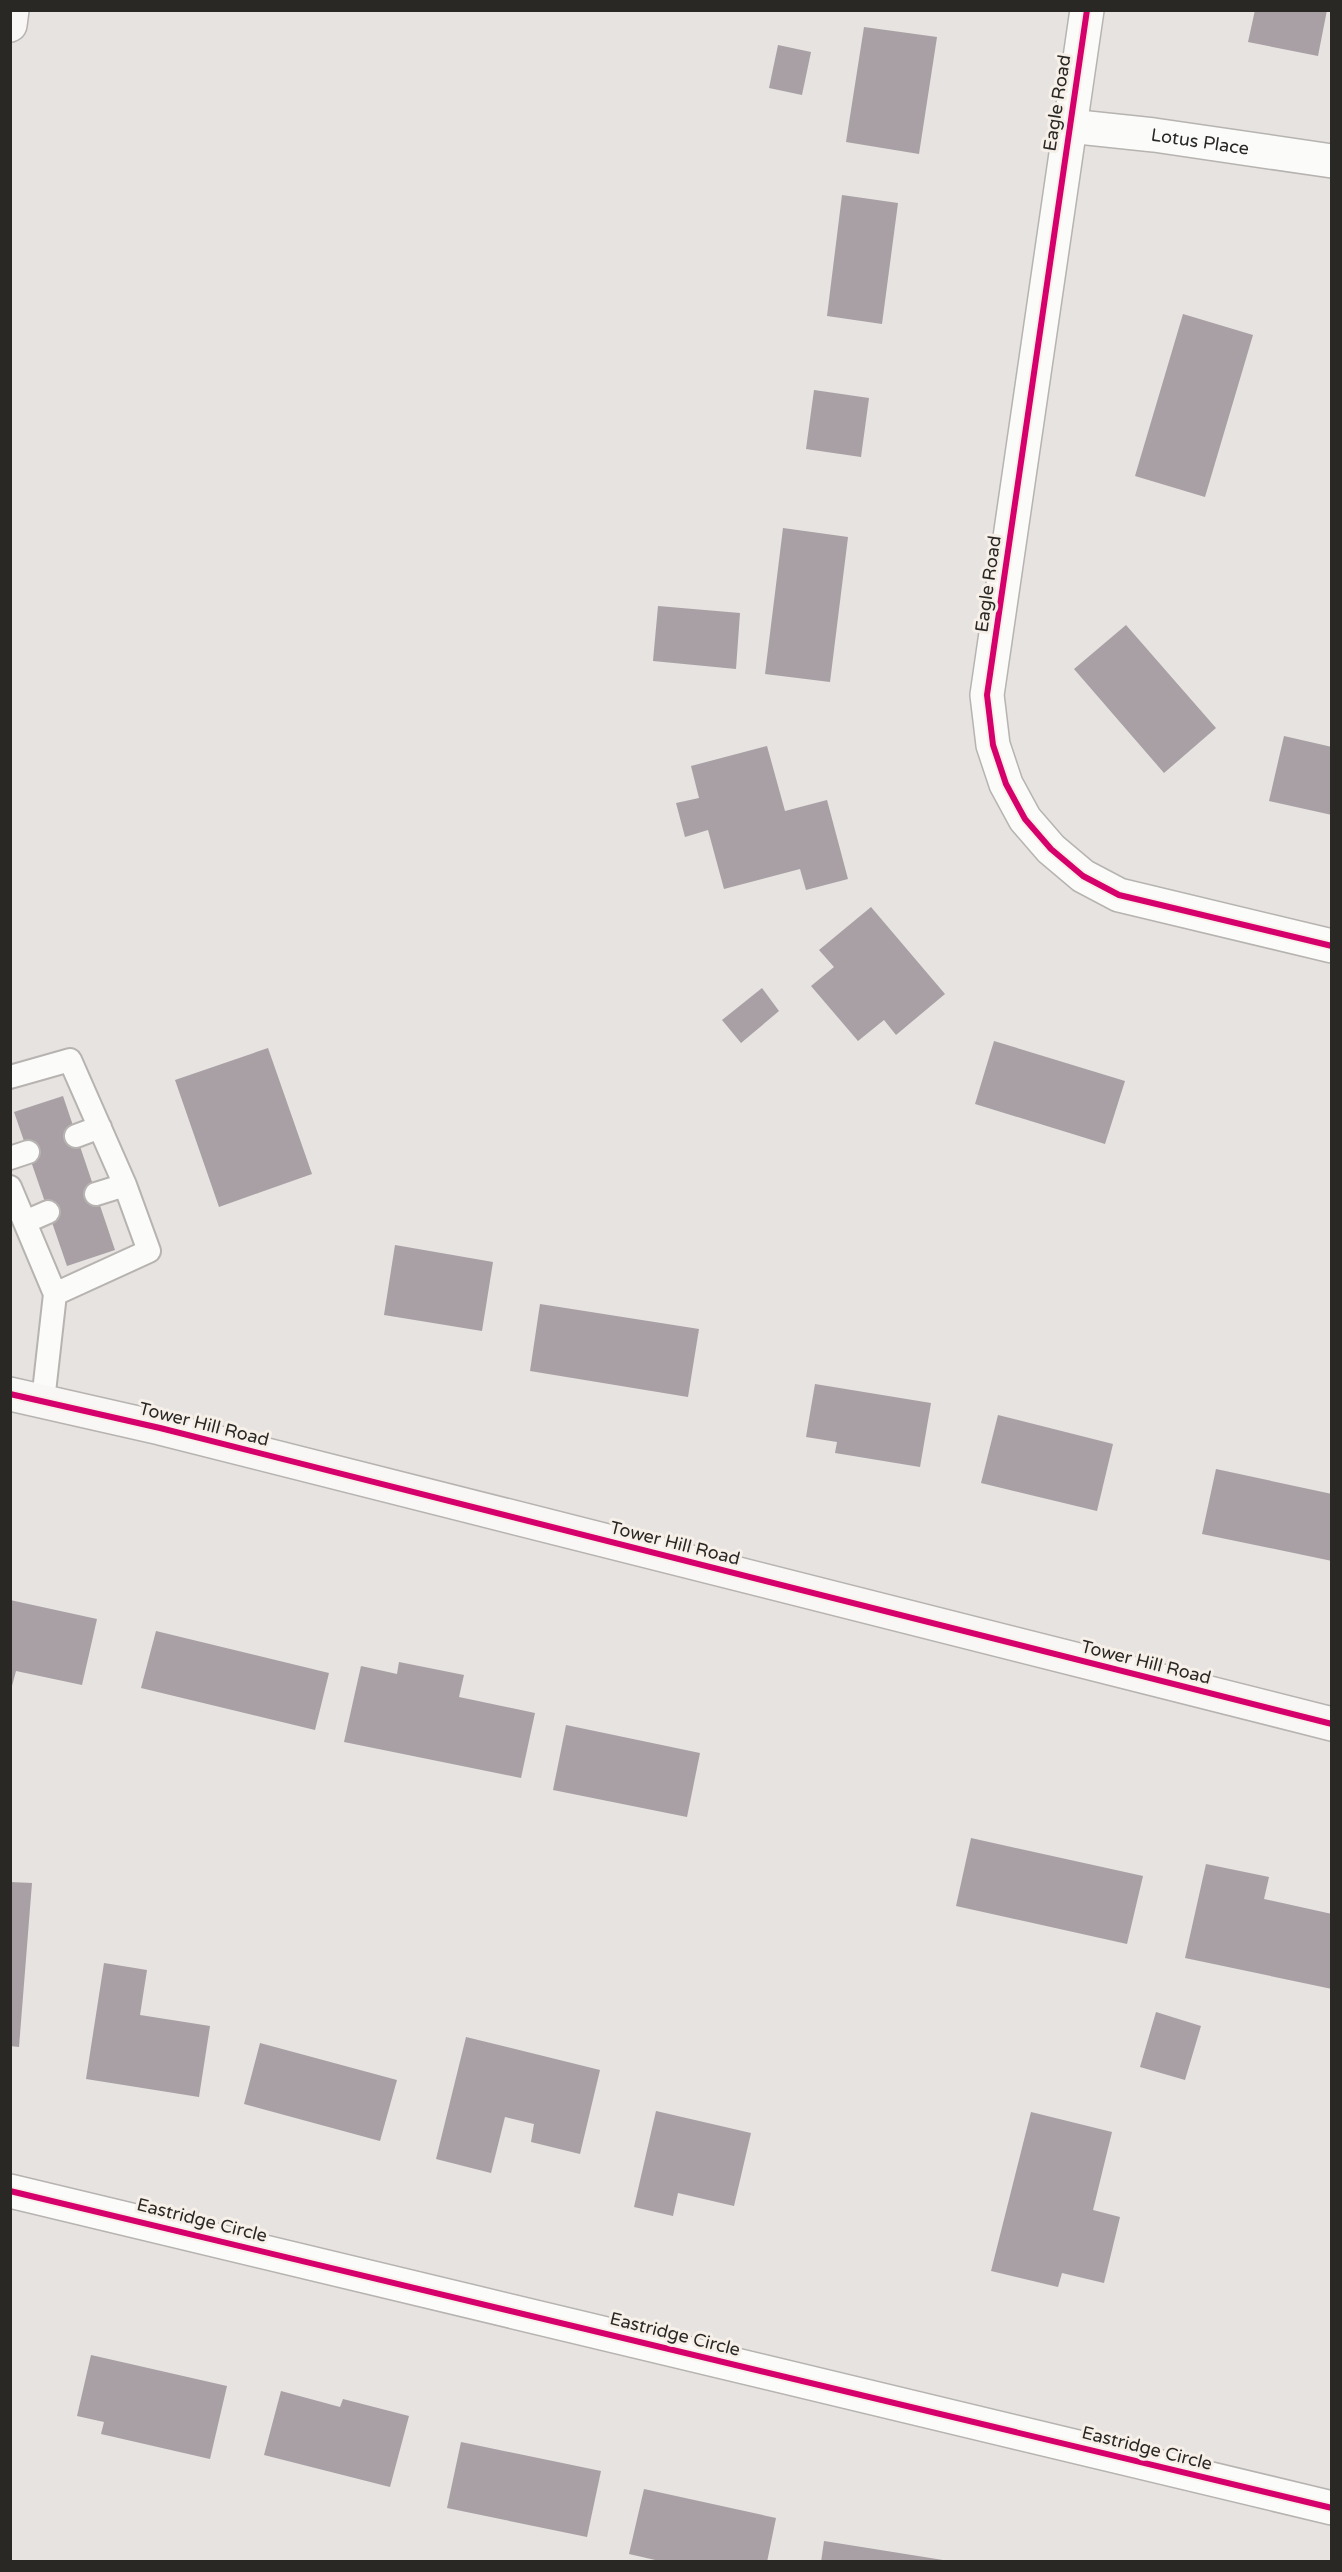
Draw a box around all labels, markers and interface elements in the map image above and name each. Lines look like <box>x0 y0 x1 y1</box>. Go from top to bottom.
street label: Eagle Road <box>1039 53 1075 153</box>
street label: Lotus Place <box>1150 124 1250 160</box>
street label: Eagle Road <box>970 534 1006 634</box>
street label: Tower Hill Road <box>137 1397 271 1451</box>
street label: Tower Hill Road <box>608 1516 742 1570</box>
street label: Tower Hill Road <box>1079 1635 1213 1689</box>
street label: Eastridge Circle <box>134 2193 270 2247</box>
street label: Eastridge Circle <box>607 2307 743 2361</box>
street label: Eastridge Circle <box>1079 2421 1215 2475</box>

